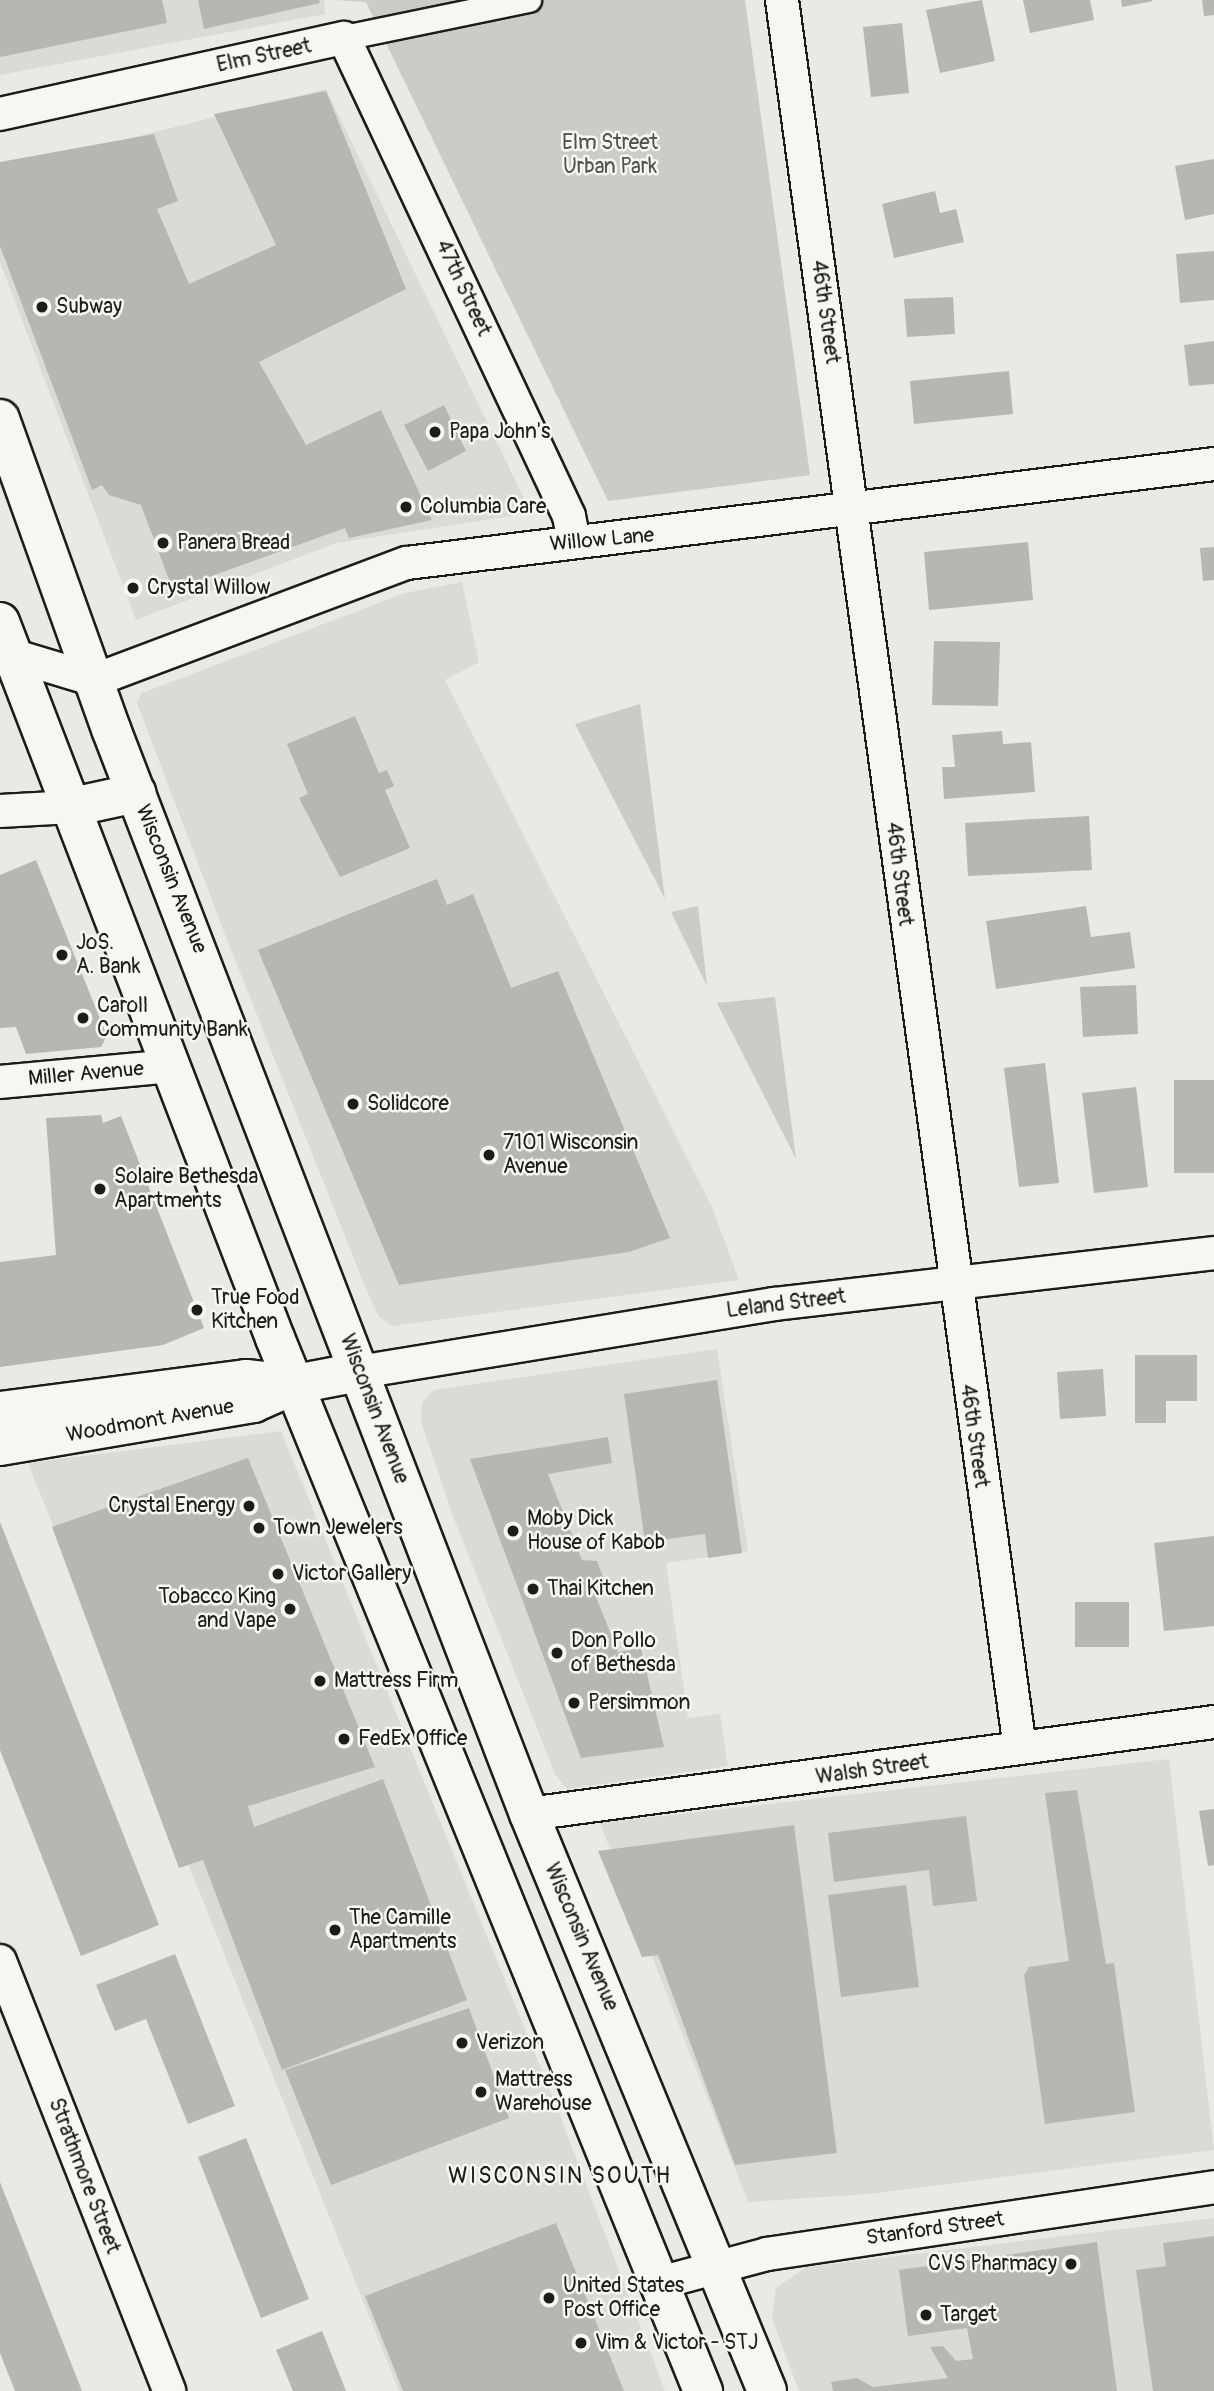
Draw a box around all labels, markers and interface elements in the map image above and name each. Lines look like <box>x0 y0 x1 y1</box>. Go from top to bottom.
street label: Elm Street <box>214 34 314 78</box>
park label: Elm Street Urban Park <box>562 130 658 180</box>
street label: 47th Street <box>430 236 496 340</box>
street label: 46th Street <box>805 259 845 365</box>
place label: Subway <box>56 294 122 320</box>
marker: Subway <box>34 299 50 315</box>
place label: Papa John's <box>449 419 550 445</box>
marker: Papa John's <box>427 424 443 440</box>
place label: Columbia Care <box>420 494 546 520</box>
marker: Columbia Care <box>398 499 414 515</box>
street label: Willow Lane <box>549 523 655 557</box>
place label: Panera Bread <box>177 530 290 556</box>
marker: Panera Bread <box>155 535 171 551</box>
place label: Crystal Willow <box>147 575 271 601</box>
marker: Crystal Willow <box>125 580 141 596</box>
street label: Wisconsin Avenue <box>130 801 212 957</box>
street label: 46th Street <box>880 821 918 927</box>
place label: JoS. A. Bank <box>76 930 140 980</box>
marker: JoS. A. Bank <box>54 947 70 963</box>
place label: Caroll Community Bank <box>97 993 248 1043</box>
marker: Caroll Community Bank <box>75 1010 91 1026</box>
street label: Miller Avenue <box>27 1056 145 1092</box>
place label: Solidcore <box>367 1091 449 1117</box>
marker: Solidcore <box>345 1096 361 1112</box>
place label: 7101 Wisconsin Avenue <box>503 1130 638 1180</box>
marker: 7101 Wisconsin Avenue <box>481 1147 497 1163</box>
place label: Solaire Bethesda Apartments <box>114 1164 258 1214</box>
marker: Solaire Bethesda Apartments <box>92 1181 108 1197</box>
street label: Leland Street <box>725 1284 847 1324</box>
place label: True Food Kitchen <box>211 1285 299 1335</box>
marker: True Food Kitchen <box>189 1302 205 1318</box>
street label: Wisconsin Avenue <box>334 1331 414 1487</box>
street label: 46th Street <box>954 1383 994 1489</box>
street label: Woodmont Avenue <box>64 1394 236 1448</box>
place label: Crystal Energy <box>108 1493 235 1519</box>
marker: Crystal Energy <box>241 1498 257 1514</box>
place label: Moby Dick House of Kabob <box>527 1506 665 1556</box>
place label: Town Jewelers <box>273 1515 403 1541</box>
marker: Town Jewelers <box>251 1520 267 1536</box>
marker: Moby Dick House of Kabob <box>505 1523 521 1539</box>
place label: Victor Gallery <box>292 1561 411 1587</box>
marker: Victor Gallery <box>270 1566 286 1582</box>
place label: Thai Kitchen <box>547 1576 654 1602</box>
marker: Thai Kitchen <box>525 1581 541 1597</box>
place label: Tobacco King and Vape <box>158 1584 276 1634</box>
marker: Tobacco King and Vape <box>282 1601 298 1617</box>
place label: Don Pollo of Bethesda <box>571 1628 676 1678</box>
marker: Don Pollo of Bethesda <box>549 1645 565 1661</box>
place label: Mattress Firm <box>334 1668 458 1694</box>
marker: Mattress Firm <box>312 1673 328 1689</box>
place label: Persimmon <box>588 1690 690 1716</box>
marker: Persimmon <box>566 1695 582 1711</box>
place label: FedEx Office <box>358 1726 467 1752</box>
marker: FedEx Office <box>336 1731 352 1747</box>
street label: Walsh Street <box>814 1750 930 1790</box>
street label: Wisconsin Avenue <box>539 1859 623 2015</box>
place label: The Camille Apartments <box>349 1905 456 1955</box>
marker: The Camille Apartments <box>327 1922 343 1938</box>
place label: Verizon <box>476 2030 544 2056</box>
marker: Verizon <box>454 2035 470 2051</box>
place label: Mattress Warehouse <box>495 2067 592 2117</box>
marker: Mattress Warehouse <box>473 2084 489 2100</box>
street label: Strathmore Street <box>43 2095 125 2257</box>
district label: WISCONSIN SOUTH <box>450 2162 670 2190</box>
street label: Stanford Street <box>864 2207 1006 2251</box>
place label: CVS Pharmacy <box>928 2251 1057 2277</box>
marker: CVS Pharmacy <box>1063 2256 1079 2272</box>
place label: United States Post Office <box>563 2273 684 2323</box>
marker: United States Post Office <box>541 2290 557 2306</box>
place label: Target <box>940 2302 997 2328</box>
marker: Target <box>918 2307 934 2323</box>
place label: Vim & Victor - STJ <box>595 2330 758 2356</box>
marker: Vim & Victor - STJ <box>573 2335 589 2351</box>

